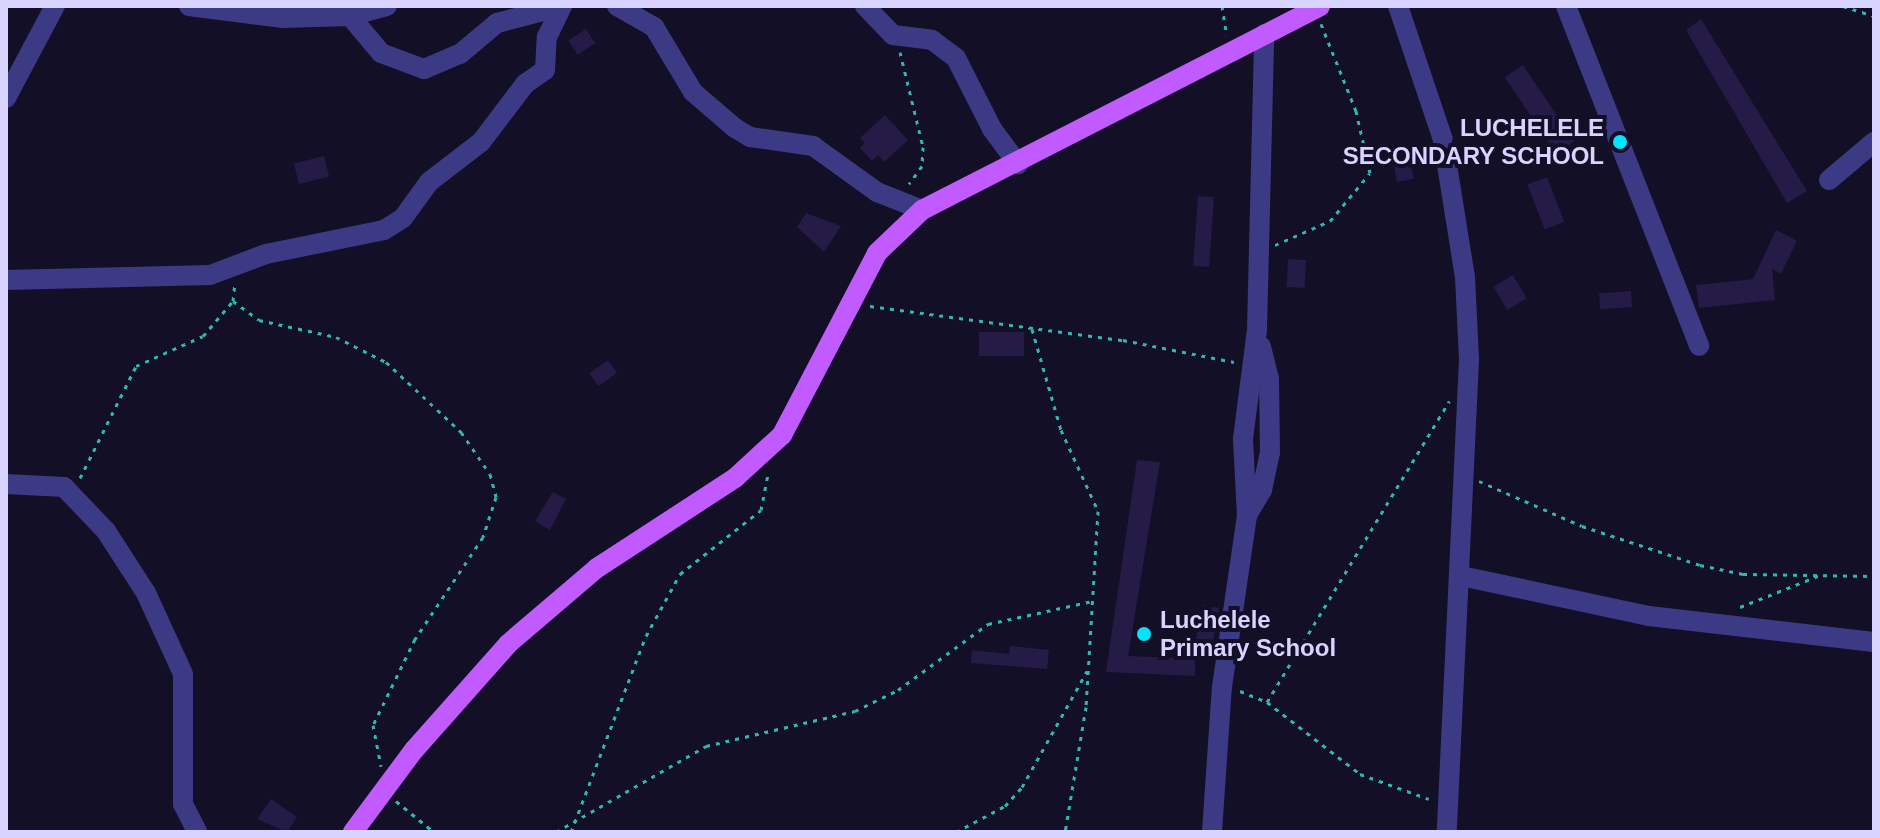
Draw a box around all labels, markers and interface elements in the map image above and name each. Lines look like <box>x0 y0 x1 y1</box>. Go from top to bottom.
place label: LUCHELELE SECONDARY SCHOOL <box>1342 114 1604 170</box>
marker: LUCHELELE SECONDARY SCHOOL <box>1611 133 1629 151</box>
place label: Luchelele Primary School <box>1160 606 1336 662</box>
marker: Luchelele Primary School <box>1135 625 1153 643</box>

